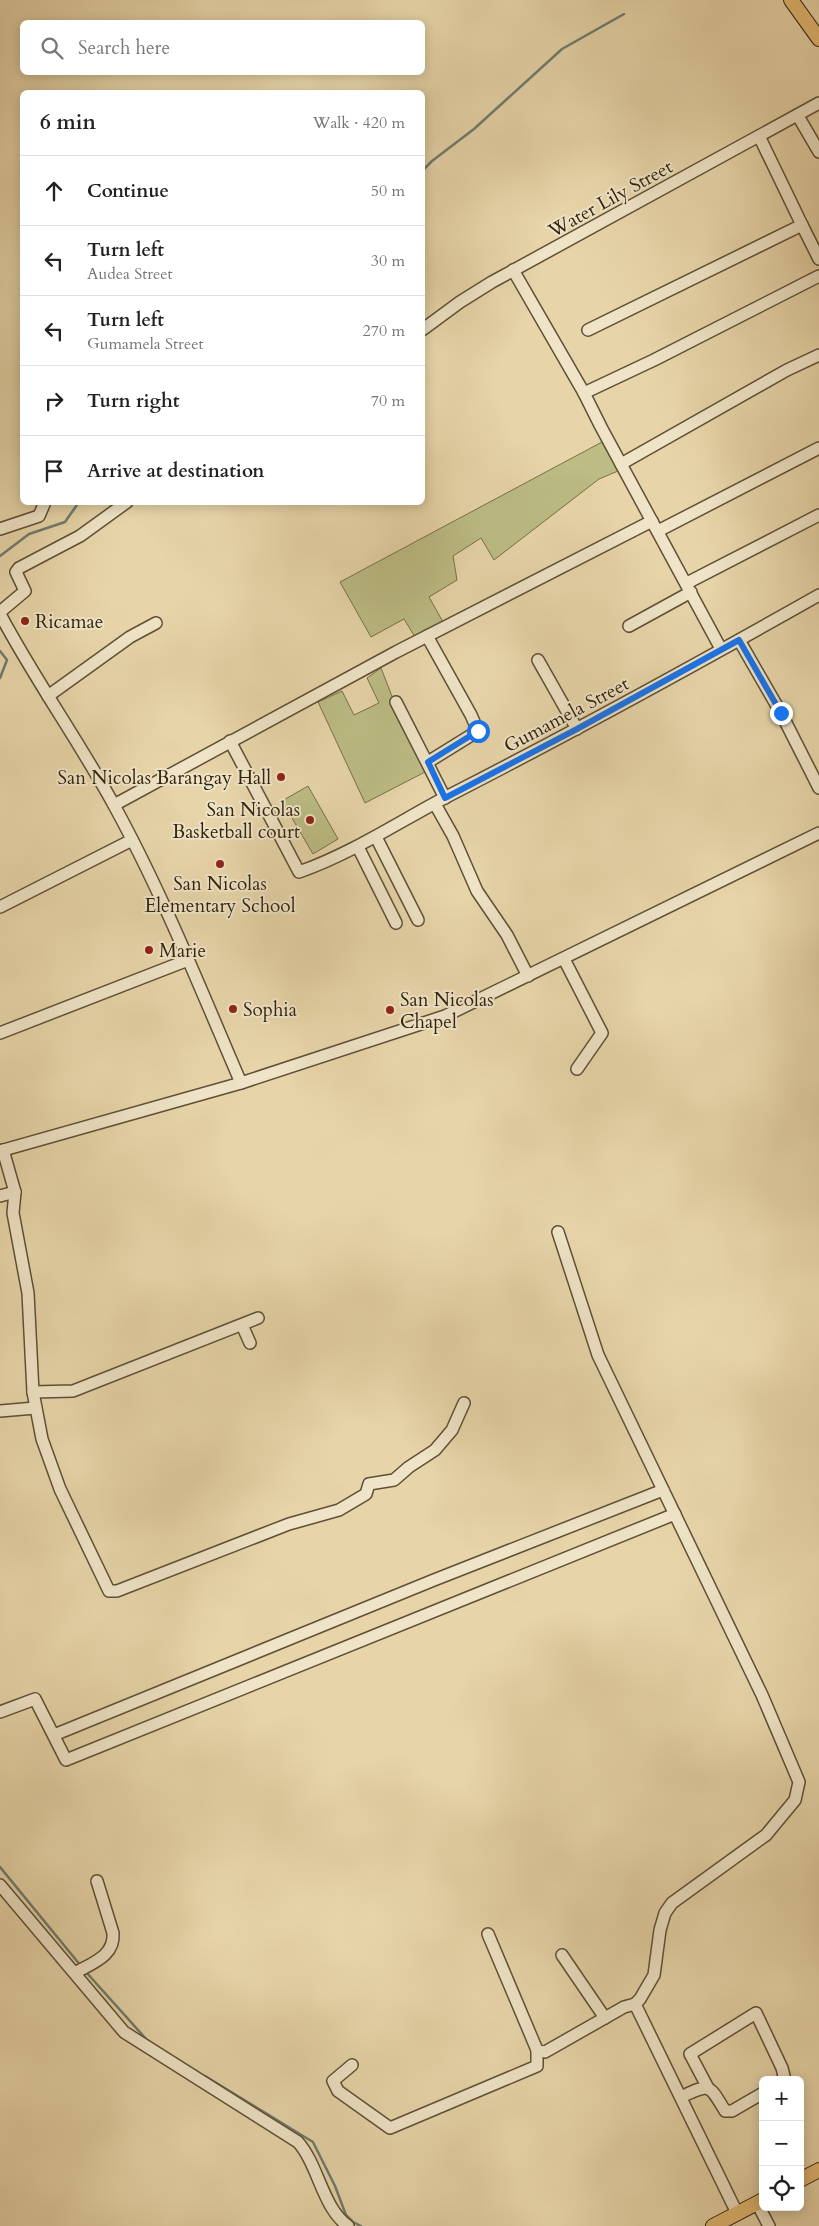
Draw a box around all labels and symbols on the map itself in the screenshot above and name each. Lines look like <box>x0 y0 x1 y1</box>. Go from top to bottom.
street label: Water Lily Street <box>543 154 677 244</box>
place label: Ricamae <box>35 609 103 635</box>
marker: Ricamae <box>19 615 31 627</box>
street label: Gumamela Street <box>499 671 634 759</box>
route end <box>770 702 793 725</box>
route start <box>467 720 490 743</box>
place label: San Nicolas Barangay Hall <box>58 765 271 791</box>
marker: San Nicolas Barangay Hall <box>275 771 287 783</box>
place label: San Nicolas Basketball court <box>172 797 300 845</box>
marker: San Nicolas Basketball court <box>304 814 316 826</box>
marker: San Nicolas Elementary School <box>214 858 226 870</box>
place label: San Nicolas Elementary School <box>145 871 296 919</box>
place label: Marie <box>159 938 206 964</box>
marker: Marie <box>143 944 155 956</box>
place label: San Nicolas Chapel <box>400 987 494 1035</box>
place label: Sophia <box>243 997 297 1023</box>
marker: Sophia <box>227 1003 239 1015</box>
marker: San Nicolas Chapel <box>384 1004 396 1016</box>

